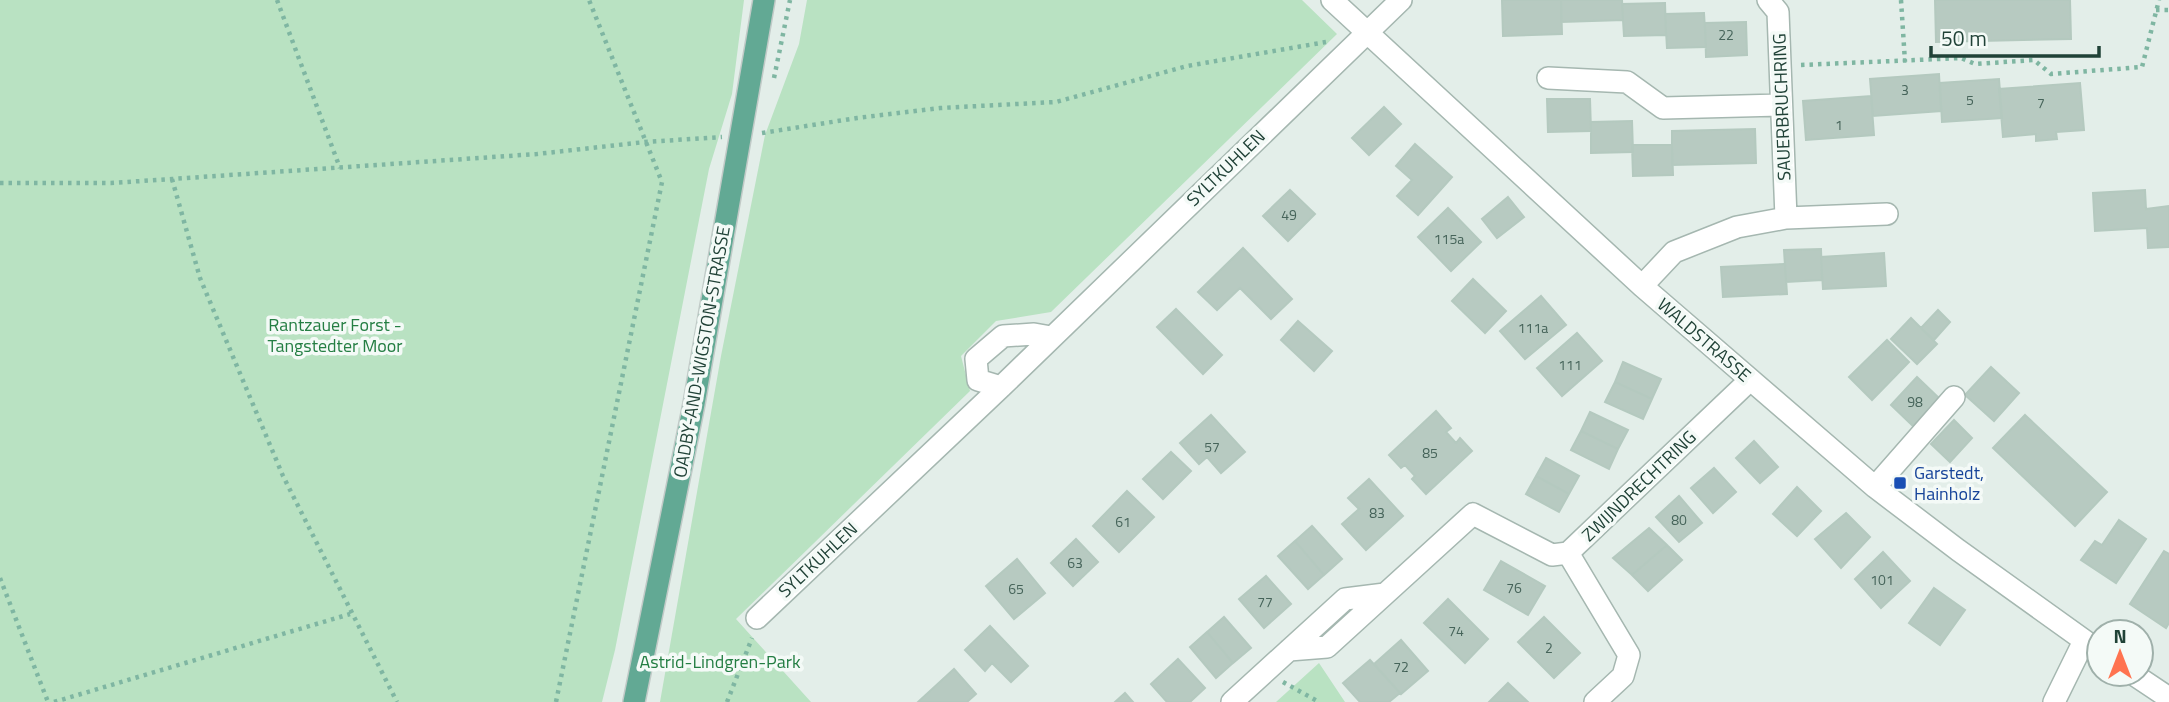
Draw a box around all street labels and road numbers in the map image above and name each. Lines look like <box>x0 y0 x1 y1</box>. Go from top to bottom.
street label: SAUERBRUCHRING <box>1765 33 1798 181</box>
street label: SYLTKUHLEN <box>1180 123 1271 212</box>
street label: OADBY-AND-WIGSTON-STRASSE <box>666 224 737 480</box>
street label: WALDSTRASSE <box>1651 291 1757 388</box>
street label: ZWIJNDRECHTRING <box>1575 424 1702 547</box>
street label: SYLTKUHLEN <box>772 516 864 604</box>

